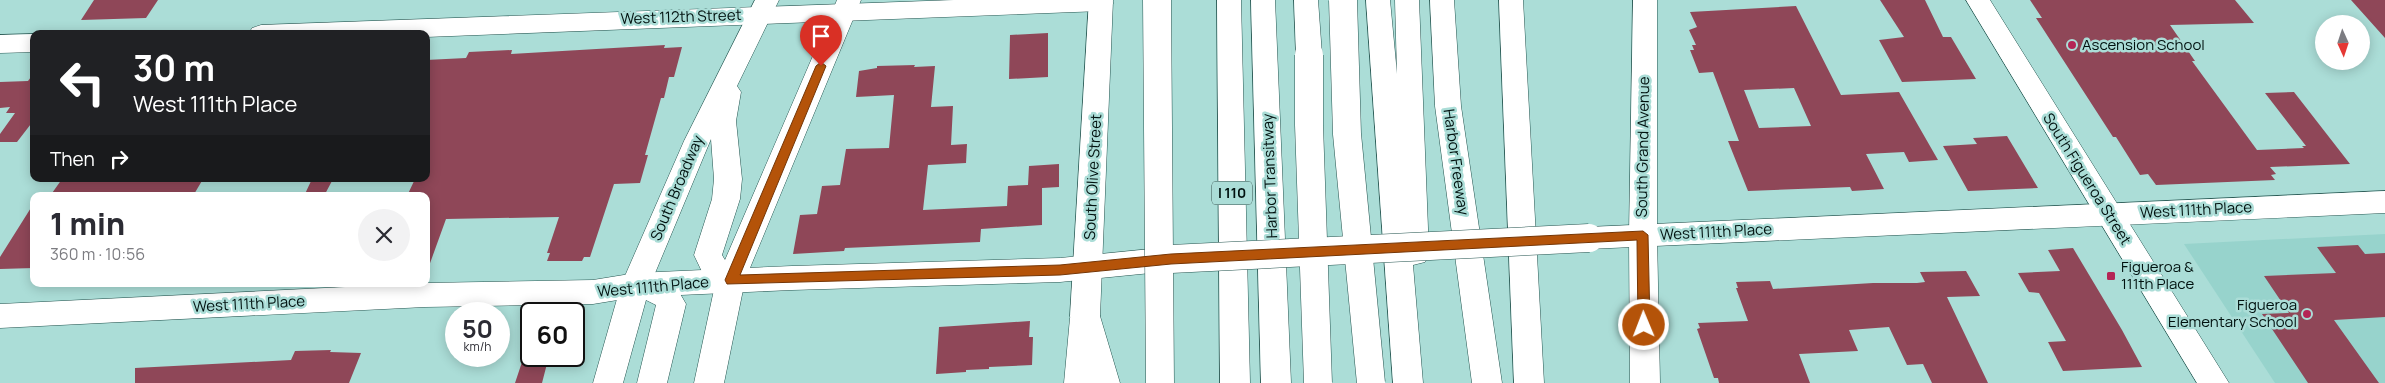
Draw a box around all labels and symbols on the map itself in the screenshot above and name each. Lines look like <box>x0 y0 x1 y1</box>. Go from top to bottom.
street label: West 112th Street <box>620 4 742 29</box>
pin <box>800 15 842 66</box>
north arrow <box>2315 15 2370 70</box>
place label: Ascension School <box>2082 34 2205 55</box>
marker: Ascension School <box>2066 39 2078 51</box>
street label: South Grand Avenue <box>1631 76 1654 218</box>
street label: Harbor Freeway <box>1439 107 1474 216</box>
street label: South Figueroa Street <box>2038 109 2137 249</box>
street label: Harbor Transitway <box>1257 113 1282 239</box>
street label: South Olive Street <box>1079 114 1106 240</box>
street label: South Broadway <box>645 132 708 244</box>
road number: I 110 <box>1212 182 1252 204</box>
street label: West 111th Place <box>2140 196 2253 223</box>
street label: West 111th Place <box>1660 218 1773 245</box>
place label: Figueroa & 111th Place <box>2121 256 2194 294</box>
marker: Figueroa & 111th Place <box>2105 270 2117 282</box>
street label: West 111th Place <box>596 271 710 302</box>
street label: West 111th Place <box>193 290 306 317</box>
place label: Figueroa Elementary School <box>2168 294 2297 332</box>
position arrow <box>1617 298 1669 350</box>
speed limit sign: 60 <box>520 302 585 367</box>
marker: Figueroa Elementary School <box>2301 308 2313 320</box>

